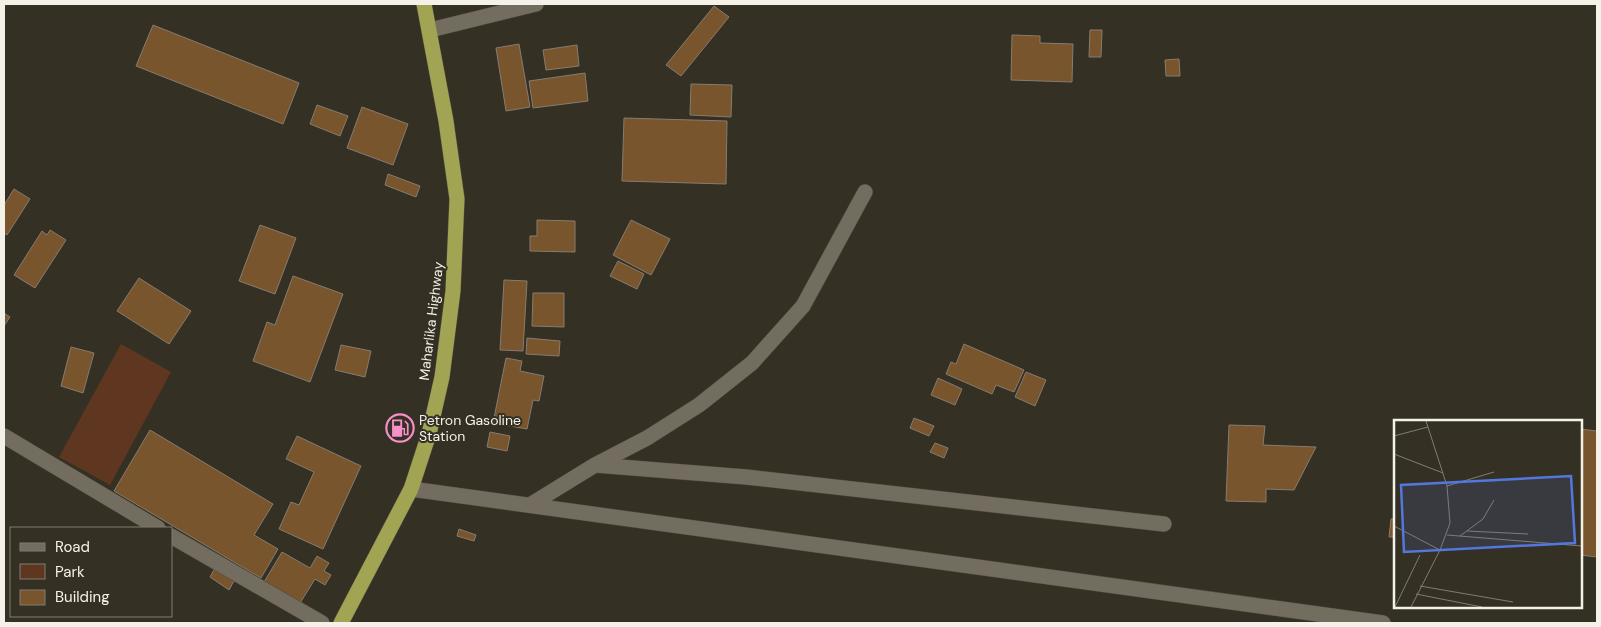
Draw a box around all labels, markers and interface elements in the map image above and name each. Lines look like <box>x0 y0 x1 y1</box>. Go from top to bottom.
street label: Maharlika Highway <box>415 260 447 381</box>
place label: Petron Gasoline Station <box>419 411 521 445</box>
fuel station icon: Petron Gasoline Station <box>385 413 415 443</box>
inset map <box>1394 420 1581 607</box>
legend <box>10 527 172 617</box>
text: Road <box>55 537 90 557</box>
text: Park <box>55 562 85 582</box>
text: Building <box>55 587 110 607</box>

